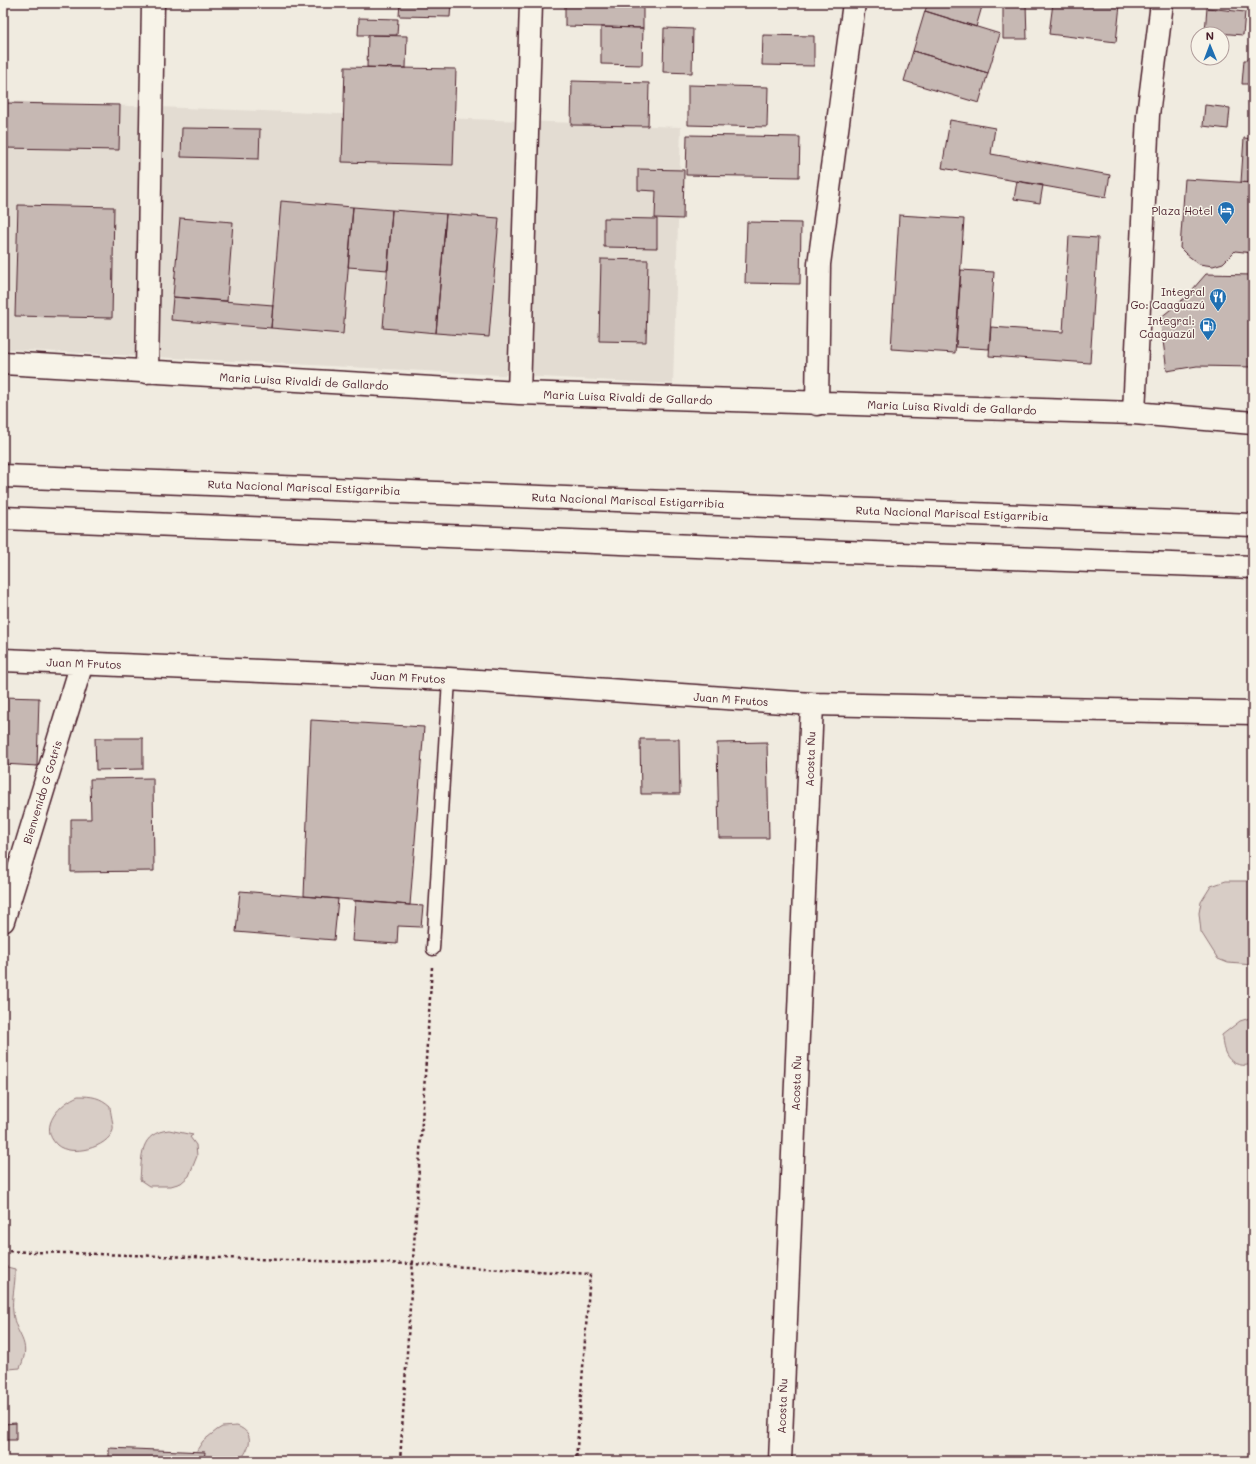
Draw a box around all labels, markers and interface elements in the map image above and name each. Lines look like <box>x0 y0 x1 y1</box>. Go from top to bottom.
north arrow <box>1190 26 1230 66</box>
text: N <box>1206 28 1214 43</box>
hotel icon: Plaza Hotel <box>1216 200 1236 225</box>
place label: Plaza Hotel <box>1151 203 1213 218</box>
place label: Integral Go: Caaguazú <box>1130 284 1205 312</box>
restaurant icon: Integral Go: Caaguazú <box>1208 287 1228 312</box>
place label: Integral: Caaguazúl <box>1139 313 1195 341</box>
fuel station icon: Integral: Caaguazúl <box>1198 316 1218 341</box>
street label: Maria Luisa Rivaldi de Gallardo <box>219 369 389 393</box>
street label: Maria Luisa Rivaldi de Gallardo <box>543 387 713 407</box>
street label: Maria Luisa Rivaldi de Gallardo <box>867 397 1037 417</box>
street label: Ruta Nacional Mariscal Estigarribia <box>207 476 401 498</box>
street label: Ruta Nacional Mariscal Estigarribia <box>531 489 725 511</box>
street label: Ruta Nacional Mariscal Estigarribia <box>855 502 1049 524</box>
street label: Juan M Frutos <box>46 654 122 672</box>
street label: Juan M Frutos <box>370 668 446 686</box>
street label: Juan M Frutos <box>693 689 769 709</box>
street label: Acosta Ñu <box>802 731 818 787</box>
street label: Bienvenido G Gotris <box>19 738 65 846</box>
street label: Acosta Ñu <box>788 1055 804 1111</box>
street label: Acosta Ñu <box>774 1378 790 1434</box>

